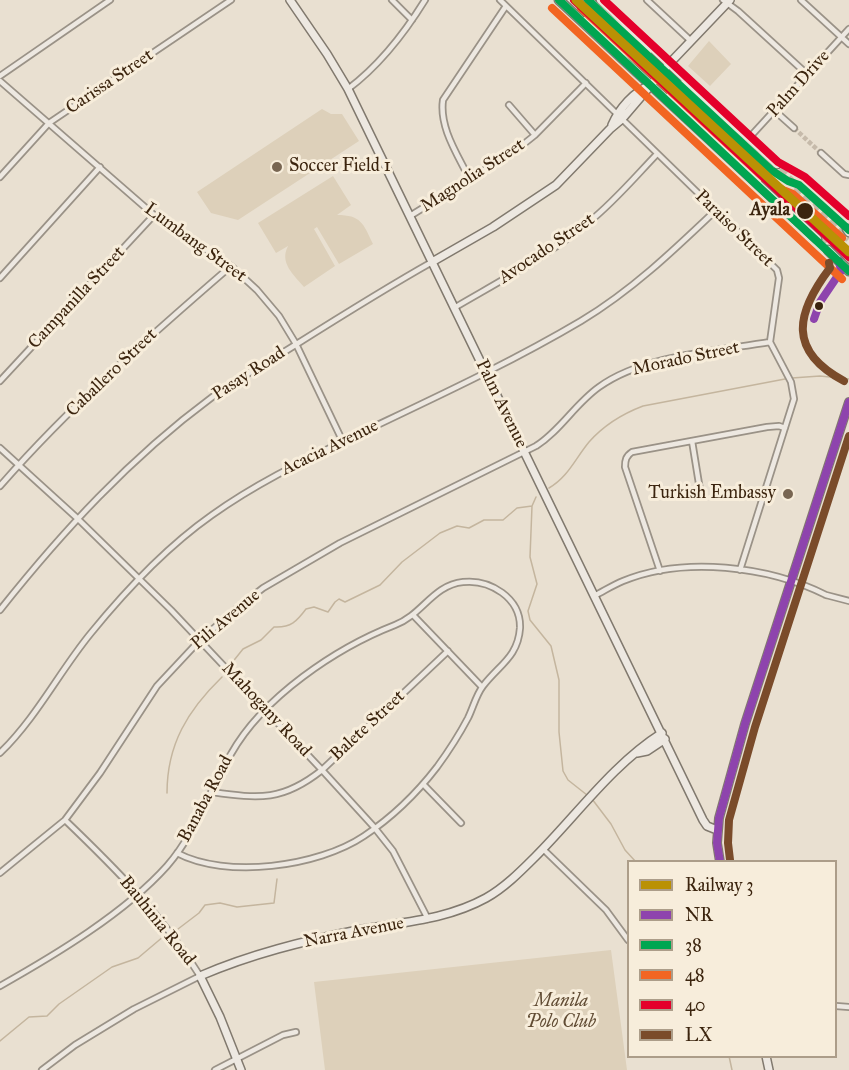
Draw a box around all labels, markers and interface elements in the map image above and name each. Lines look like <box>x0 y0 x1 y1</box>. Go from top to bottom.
street label: Carissa Street <box>62 45 158 119</box>
street label: Palm Drive <box>763 46 835 122</box>
street label: Magnolia Street <box>417 134 529 218</box>
place label: Soccer Field 1 <box>289 156 391 178</box>
marker: Soccer Field 1 <box>270 160 284 174</box>
street label: Paraiso Street <box>690 186 778 272</box>
street label: Lumbang Street <box>140 199 250 287</box>
place label: Ayala <box>750 200 790 222</box>
marker: Ayala <box>795 201 815 221</box>
street label: Avocado Street <box>495 209 599 289</box>
street label: Campanilla Street <box>24 242 130 354</box>
unlabelled marker <box>813 300 825 312</box>
street label: Caballero Street <box>62 324 162 422</box>
street label: Morado Street <box>631 337 741 381</box>
street label: Pasay Road <box>209 343 289 405</box>
street label: Palm Avenue <box>470 356 532 452</box>
street label: Acacia Avenue <box>278 415 382 481</box>
place label: Turkish Embassy <box>648 483 776 505</box>
marker: Turkish Embassy <box>781 487 795 501</box>
street label: Pili Avenue <box>187 585 265 655</box>
street label: Mahogany Road <box>217 658 315 762</box>
street label: Balete Street <box>326 686 410 766</box>
street label: Banaba Road <box>174 752 238 846</box>
legend <box>627 860 837 1058</box>
street label: Bauhinia Road <box>114 872 200 970</box>
text: Railway 3 <box>685 874 754 896</box>
text: NR <box>685 904 713 926</box>
street label: Narra Avenue <box>302 913 406 953</box>
text: 38 <box>685 934 702 956</box>
text: 48 <box>685 964 705 986</box>
park label: Manila Polo Club <box>526 991 596 1034</box>
text: 40 <box>685 994 706 1016</box>
text: LX <box>685 1024 712 1046</box>

